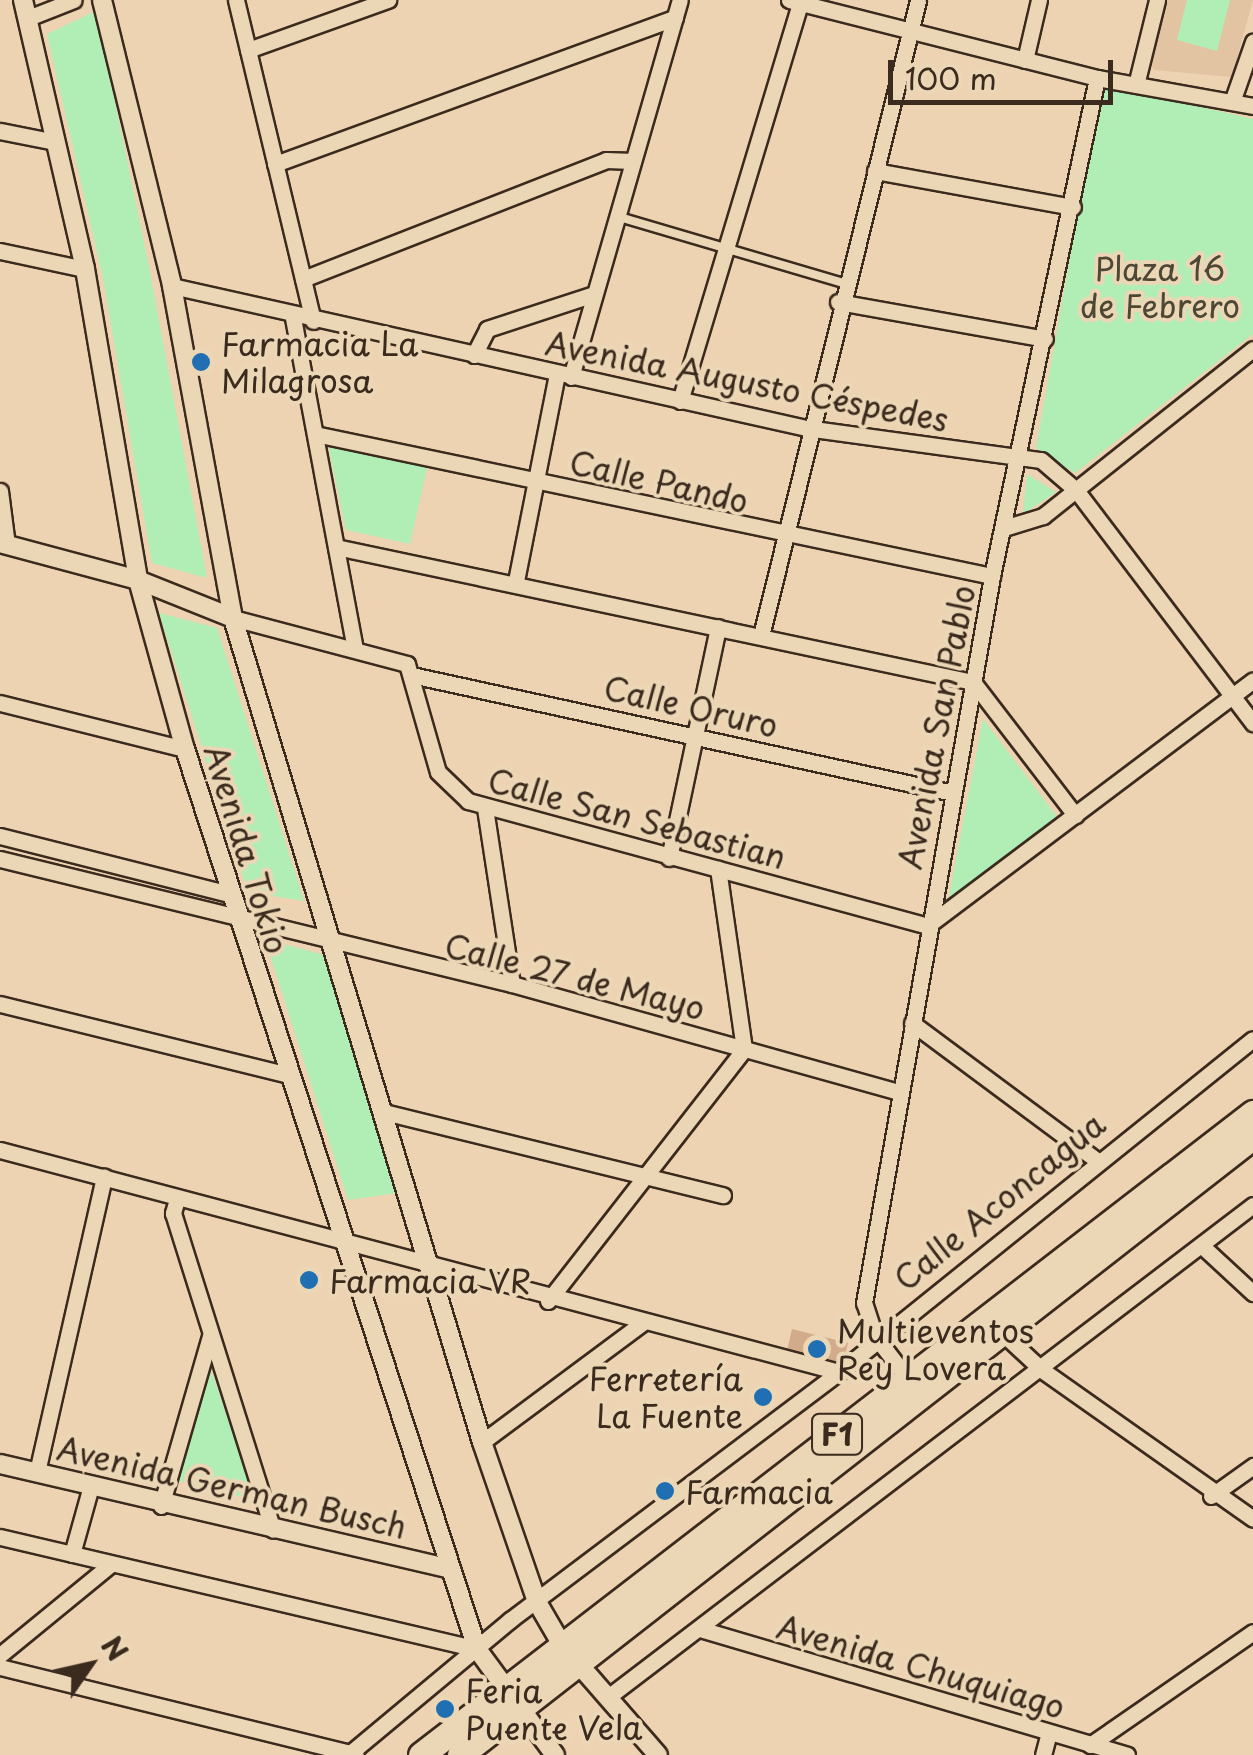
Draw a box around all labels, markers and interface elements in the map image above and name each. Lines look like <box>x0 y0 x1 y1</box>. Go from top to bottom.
scale bar <box>893 40 1118 102</box>
text: 100 m <box>905 55 997 100</box>
park label: Plaza 16 de Febrero <box>1080 250 1240 325</box>
street label: Avenida Augusto Céspedes <box>543 323 951 439</box>
place label: Farmacia La Milagrosa <box>221 325 417 400</box>
marker: Farmacia La Milagrosa <box>190 351 212 373</box>
street label: Calle Pando <box>565 442 753 520</box>
street label: Avenida San Pablo <box>890 584 982 870</box>
street label: Calle Oruro <box>600 667 782 745</box>
street label: Avenida Tokio <box>197 741 297 957</box>
street label: Calle San Sebastian <box>484 760 790 876</box>
street label: Calle 27 de Mayo <box>439 925 711 1027</box>
street label: Calle Aconcagua <box>886 1104 1112 1298</box>
place label: Farmacia VR <box>329 1261 531 1299</box>
marker: Farmacia VR <box>298 1269 320 1291</box>
place label: Multieventos Rey Lovera <box>837 1312 1034 1387</box>
marker: Multieventos Rey Lovera <box>806 1338 828 1360</box>
place label: Ferretería La Fuente <box>589 1360 743 1435</box>
marker: Ferretería La Fuente <box>752 1386 774 1408</box>
road number: F1 <box>810 1409 864 1459</box>
street label: Avenida German Busch <box>54 1428 410 1546</box>
place label: Farmacia <box>685 1472 833 1510</box>
marker: Farmacia <box>654 1480 676 1502</box>
street label: Avenida Chuquiago <box>773 1607 1069 1725</box>
north arrow <box>40 1615 140 1715</box>
text: N <box>91 1627 139 1669</box>
place label: Feria Puente Vela <box>465 1672 645 1747</box>
marker: Feria Puente Vela <box>434 1698 456 1720</box>

